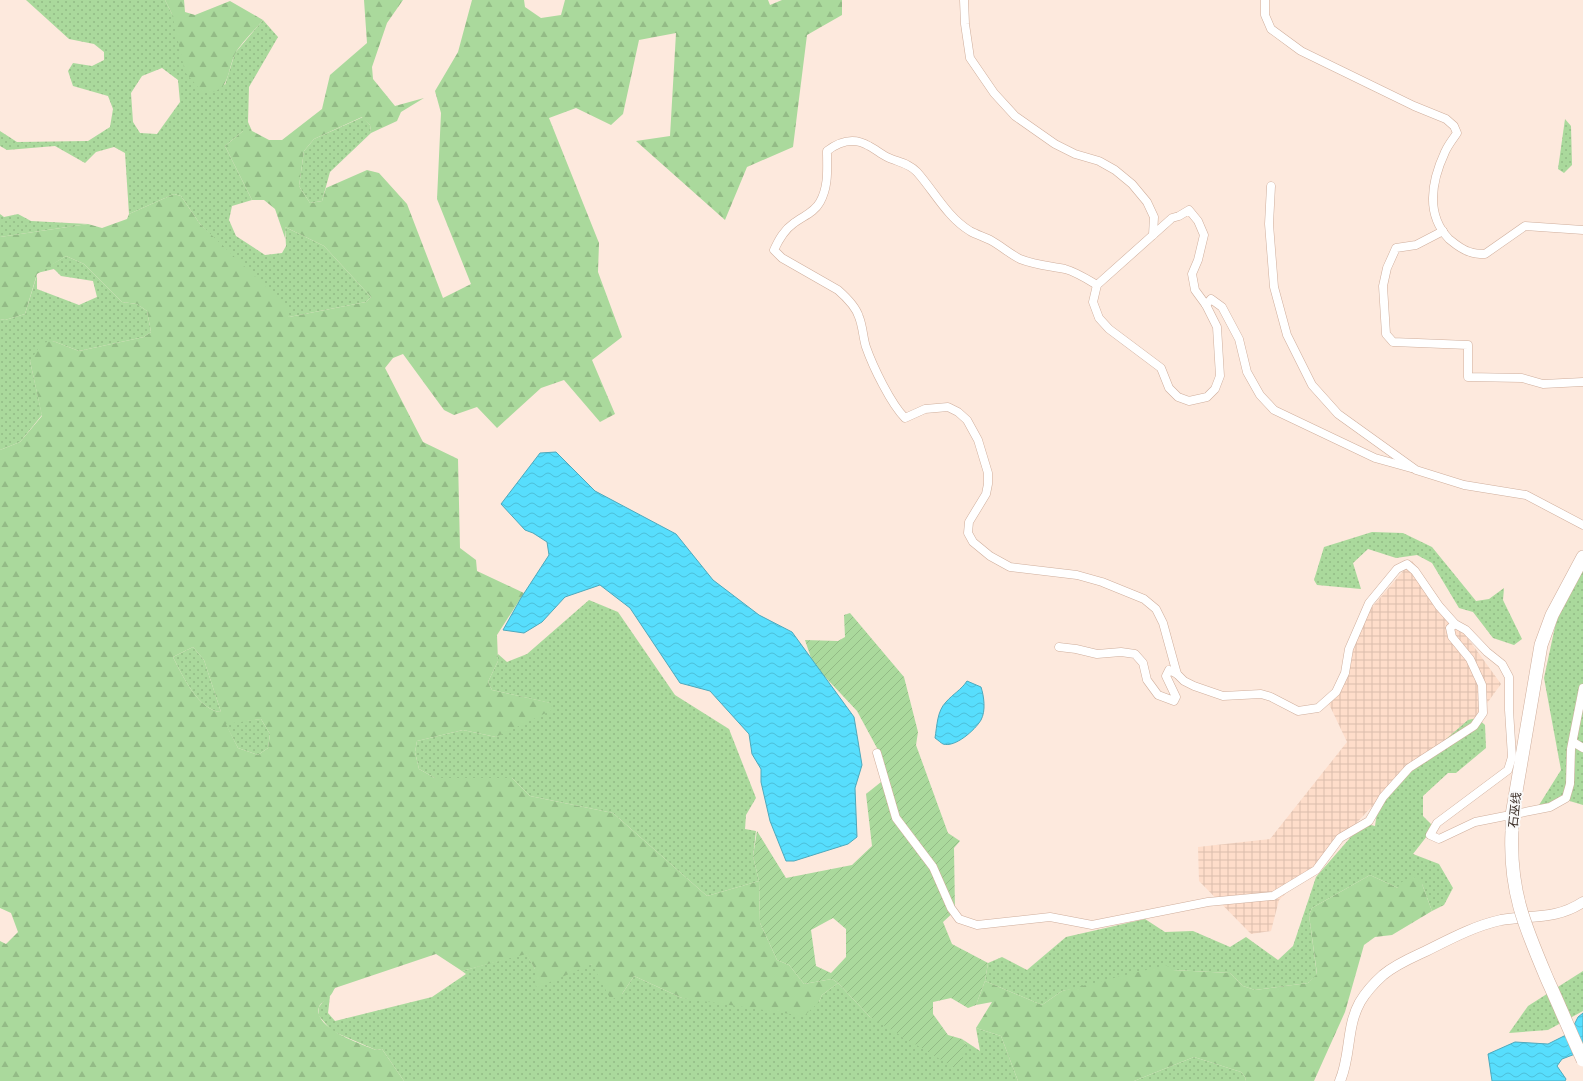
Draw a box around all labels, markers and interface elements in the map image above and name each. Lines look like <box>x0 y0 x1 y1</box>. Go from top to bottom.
street label: 石巫线 <box>1506 791 1523 829</box>

